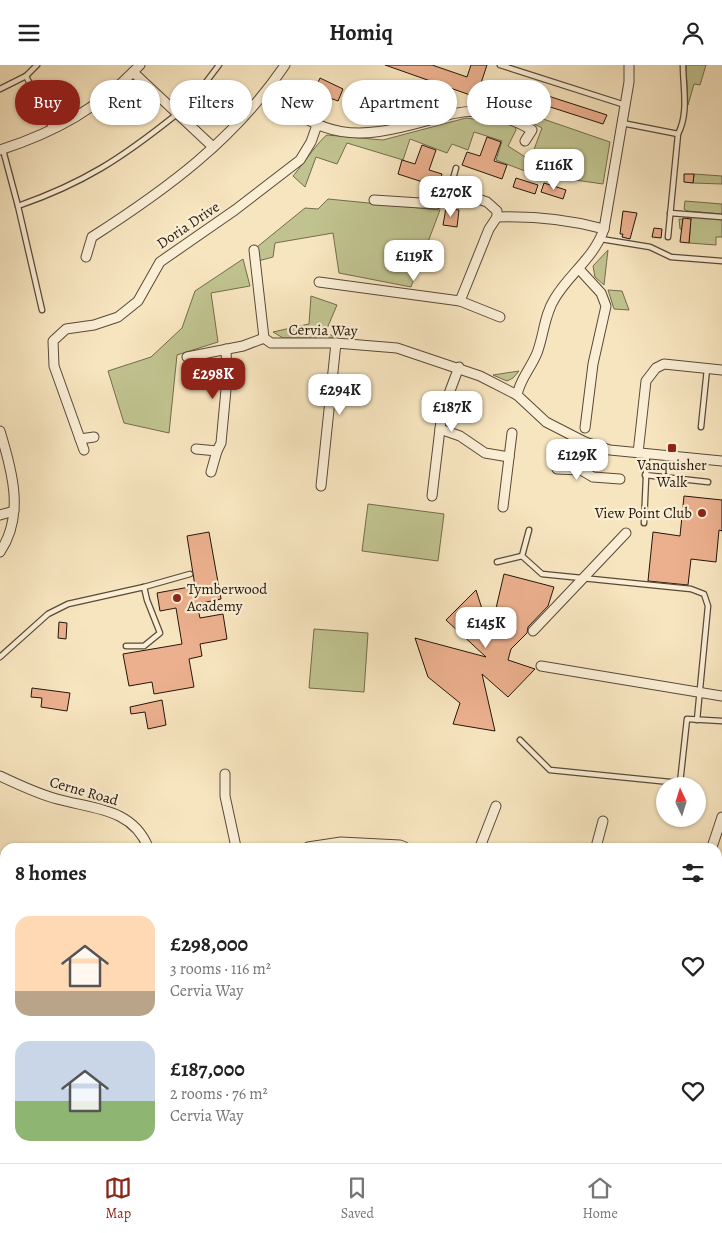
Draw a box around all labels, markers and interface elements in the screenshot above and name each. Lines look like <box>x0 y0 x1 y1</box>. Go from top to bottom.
text: Homiq <box>329 18 393 48</box>
icon: menu <box>15 19 43 47</box>
icon: person <box>679 19 707 47</box>
chip: Buy <box>15 80 80 125</box>
chip: Rent <box>90 80 160 125</box>
chip: Filters <box>170 80 252 125</box>
chip: New <box>262 80 332 125</box>
chip: Apartment <box>342 80 457 125</box>
chip: House <box>467 80 551 125</box>
pin: £116K <box>519 149 589 191</box>
text: £116K <box>535 154 573 176</box>
pin: £270K <box>416 175 486 218</box>
text: £270K <box>430 181 472 203</box>
street label: Doria Drive <box>153 197 224 253</box>
pin: £119K <box>379 239 449 282</box>
text: £119K <box>395 245 433 267</box>
street label: Cervia Way <box>288 319 358 341</box>
pin: £298K <box>178 357 248 400</box>
text: £298K <box>192 363 234 385</box>
pin: £294K <box>305 373 375 416</box>
text: £294K <box>319 379 361 401</box>
pin: £187K <box>417 391 487 433</box>
text: £187K <box>432 396 472 418</box>
pin: £129K <box>542 439 612 481</box>
marker: Vanquisher Walk <box>666 442 678 454</box>
text: £129K <box>557 444 597 466</box>
place label: Vanquisher Walk <box>636 455 707 492</box>
place label: View Point Club <box>594 503 692 523</box>
marker: View Point Club <box>696 507 708 519</box>
place label: Tymberwood Academy <box>186 579 268 616</box>
marker: Tymberwood Academy <box>171 592 183 604</box>
pin: £145K <box>451 607 521 649</box>
text: £145K <box>467 612 505 634</box>
street label: Cerne Road <box>47 772 122 811</box>
north arrow <box>656 777 706 827</box>
map controls <box>656 777 706 827</box>
text: 8 homes <box>15 859 87 887</box>
icon: filters <box>679 859 707 887</box>
text: £298,000 <box>170 930 248 958</box>
icon: home <box>55 936 115 996</box>
icon: heart <box>679 952 707 980</box>
text: 3 rooms · 116 m² <box>170 958 271 980</box>
text: Cervia Way <box>170 980 243 1002</box>
text: £187,000 <box>170 1055 245 1083</box>
icon: home <box>55 1061 115 1121</box>
icon: heart <box>679 1077 707 1105</box>
text: 2 rooms · 76 m² <box>170 1083 268 1105</box>
text: Cervia Way <box>170 1105 243 1127</box>
tab: Map <box>104 1174 132 1223</box>
tab: Saved <box>341 1174 374 1223</box>
tab: Home <box>583 1174 618 1223</box>

